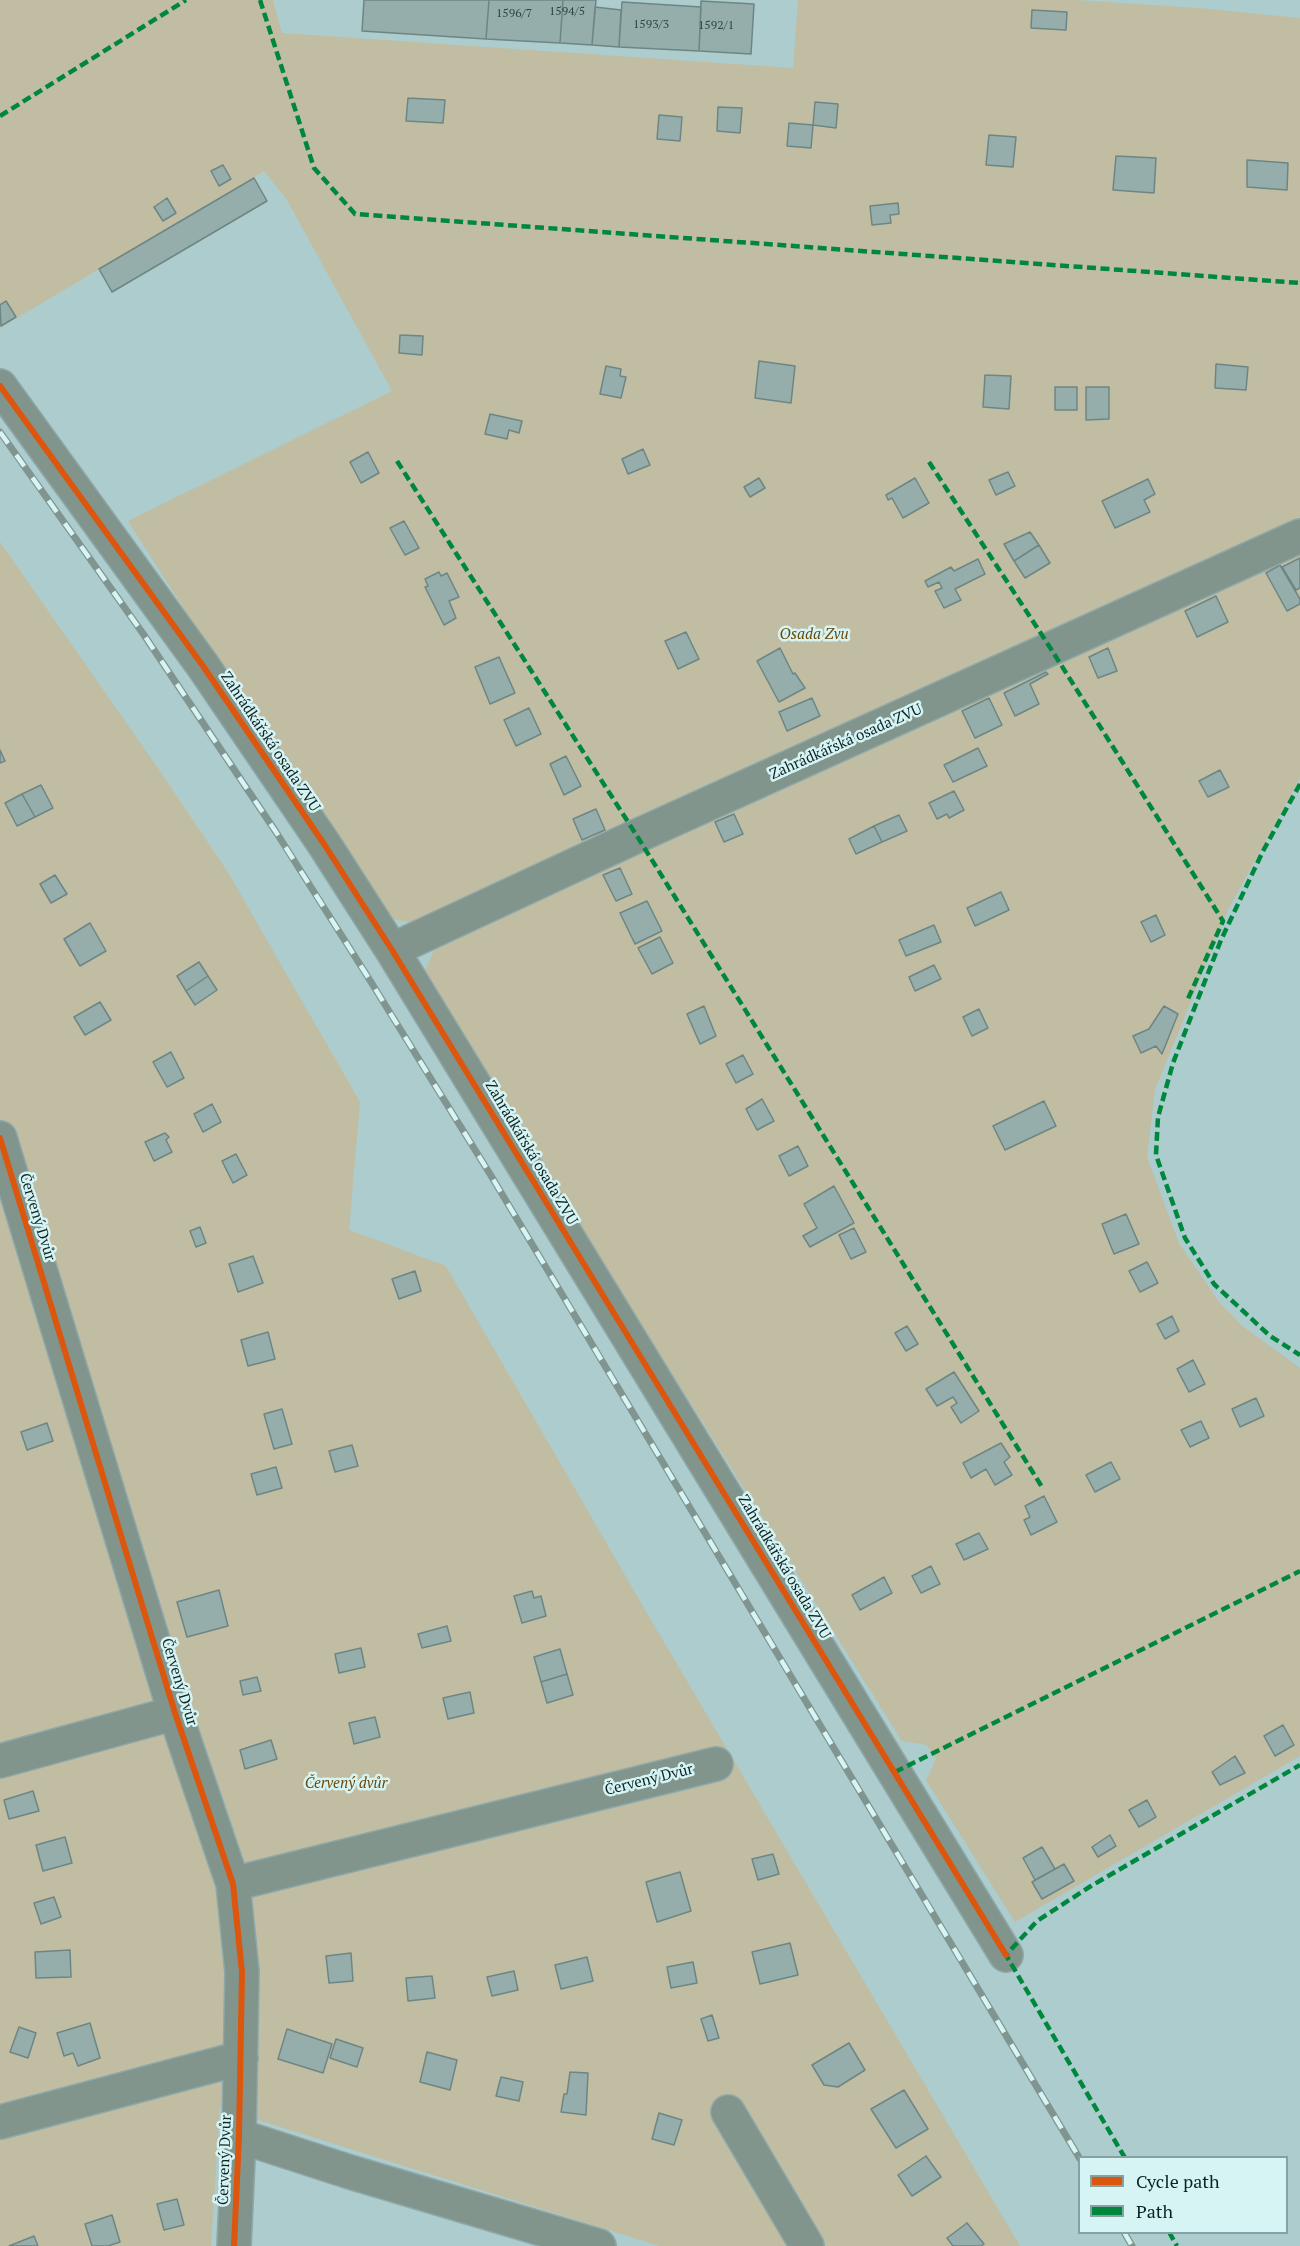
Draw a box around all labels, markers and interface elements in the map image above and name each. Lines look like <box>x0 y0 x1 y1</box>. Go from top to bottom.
house number: 1594/5 <box>549 5 585 19</box>
house number: 1596/7 <box>496 7 532 21</box>
house number: 1593/3 <box>633 18 669 32</box>
house number: 1592/1 <box>698 19 734 33</box>
park label: Osada Zvu <box>779 626 849 644</box>
street label: Zahrádkářská osada ZVU <box>216 669 324 815</box>
street label: Zahrádkářská osada ZVU <box>767 700 925 784</box>
street label: Zahrádkářská osada ZVU <box>481 1078 581 1228</box>
street label: Červený Dvůr <box>15 1171 59 1263</box>
street label: Zahrádkářská osada ZVU <box>734 1492 834 1642</box>
street label: Červený Dvůr <box>157 1636 201 1728</box>
street label: Červený Dvůr <box>603 1760 695 1800</box>
park label: Červený dvůr <box>305 1775 387 1793</box>
street label: Červený Dvůr <box>214 2114 236 2206</box>
legend <box>1078 2156 1288 2234</box>
text: Cycle path <box>1136 2169 1220 2193</box>
text: Path <box>1136 2199 1173 2223</box>

